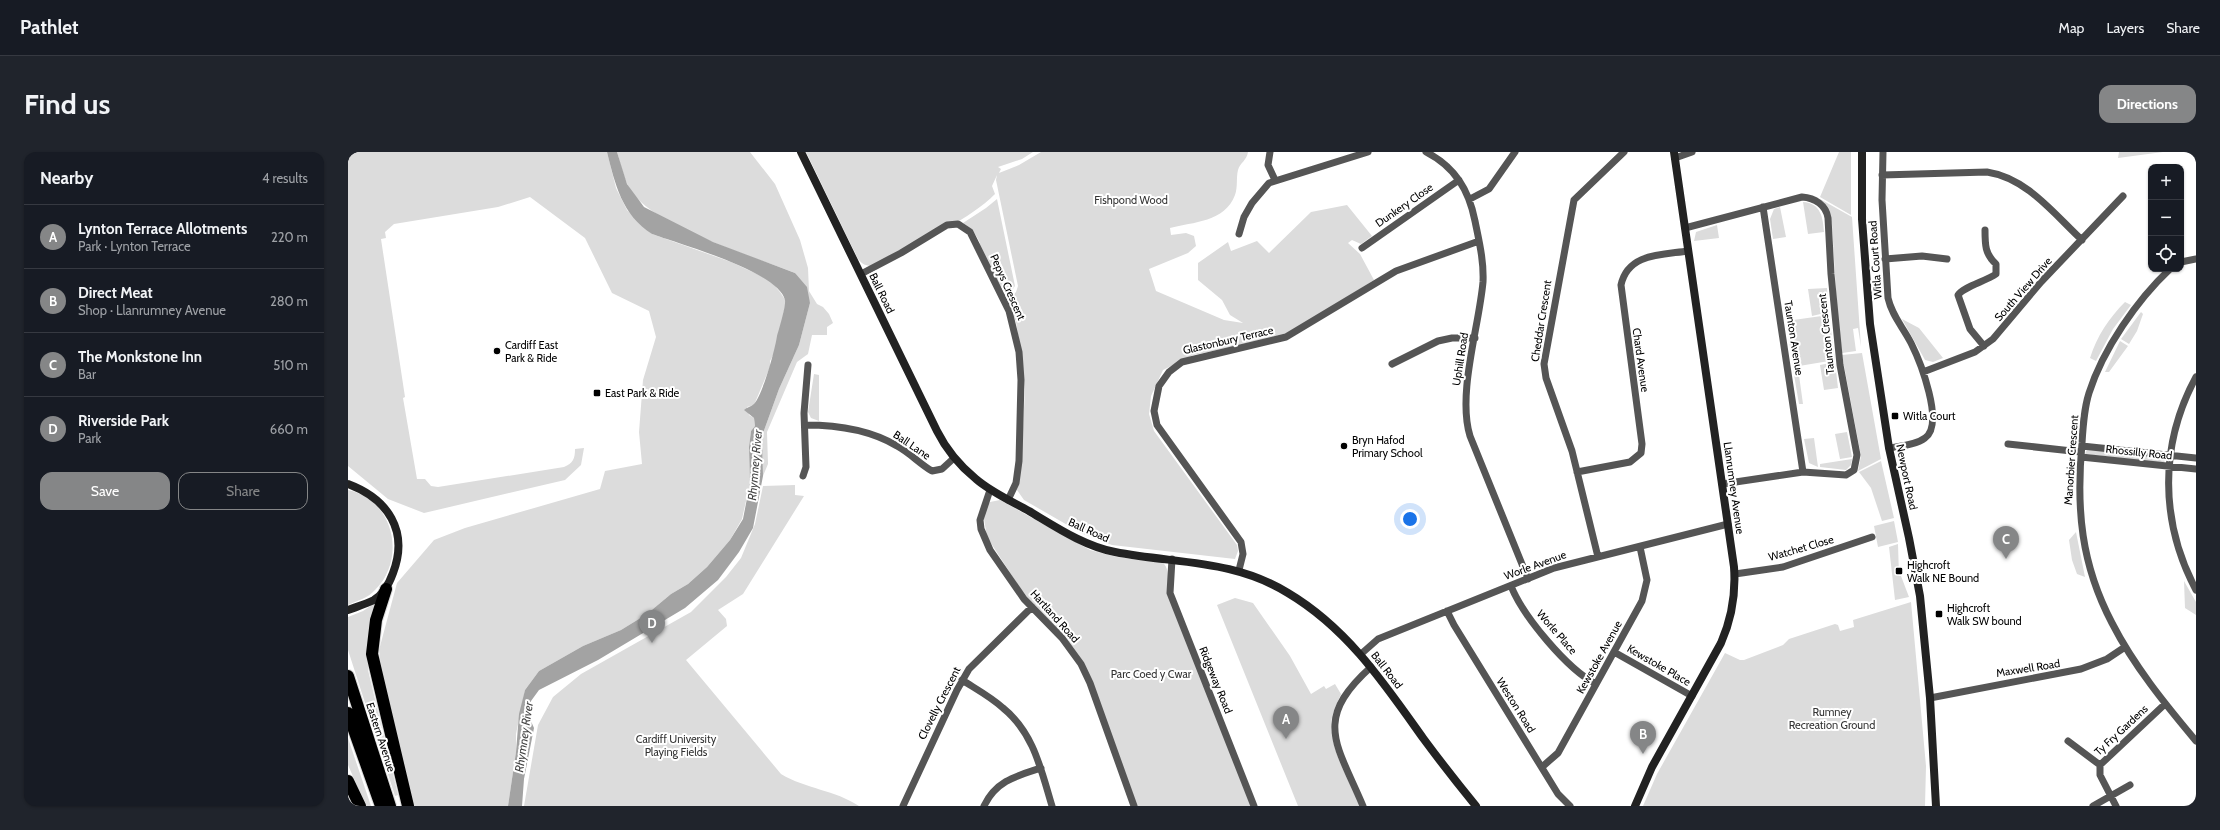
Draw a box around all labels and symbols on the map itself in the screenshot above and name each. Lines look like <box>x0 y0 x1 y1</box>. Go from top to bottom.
street label: Dunkery Close <box>1372 180 1436 230</box>
park label: Fishpond Wood <box>1094 193 1168 207</box>
street label: Witla Court Road <box>1865 220 1885 300</box>
street label: Pepys Crescent <box>987 252 1029 322</box>
street label: South View Drive <box>1991 254 2055 324</box>
street label: Ball Road <box>866 270 898 316</box>
street label: Cheddar Crescent <box>1528 279 1554 363</box>
street label: Taunton Crescent <box>1815 293 1837 375</box>
street label: Taunton Avenue <box>1781 300 1807 377</box>
street label: Glastonbury Terrace <box>1181 323 1275 357</box>
street label: Chard Avenue <box>1630 327 1652 393</box>
street label: Uphill Road <box>1449 331 1471 387</box>
place label: Cardiff East Park & Ride <box>505 338 559 365</box>
marker: Cardiff East Park & Ride <box>492 346 502 356</box>
place label: East Park & Ride <box>605 386 680 400</box>
marker: East Park & Ride <box>592 388 602 398</box>
place label: Witla Court <box>1903 409 1956 423</box>
marker: Witla Court <box>1890 411 1900 421</box>
street label: Manorbier Crescent <box>2061 414 2081 506</box>
street label: Ball Lane <box>891 427 934 463</box>
water label: Rhymney River <box>744 428 765 501</box>
place label: Bryn Hafod Primary School <box>1352 433 1423 460</box>
marker: Bryn Hafod Primary School <box>1339 441 1349 451</box>
street label: Llanrumney Avenue <box>1721 441 1747 535</box>
street label: Rhossilly Road <box>2105 442 2173 462</box>
street label: Newport Road <box>1893 443 1921 511</box>
your location <box>1400 509 1420 529</box>
street label: Ball Road <box>1066 515 1112 545</box>
pin: C <box>1993 526 2019 559</box>
street label: Watchet Close <box>1767 532 1836 564</box>
street label: Worle Avenue <box>1502 547 1568 583</box>
place label: Highcroft Walk NE Bound <box>1907 558 1979 585</box>
marker: Highcroft Walk NE Bound <box>1894 566 1904 576</box>
street label: Hartland Road <box>1028 587 1082 645</box>
place label: Highcroft Walk SW bound <box>1947 601 2022 628</box>
street label: Worle Place <box>1534 607 1581 658</box>
marker: Highcroft Walk SW bound <box>1934 609 1944 619</box>
pin: D <box>639 610 665 643</box>
street label: Kewstoke Avenue <box>1573 618 1625 696</box>
street label: Kewstoke Place <box>1625 641 1694 689</box>
street label: Ridgeway Road <box>1196 644 1236 716</box>
street label: Ball Road <box>1368 649 1406 691</box>
street label: Maxwell Road <box>1995 656 2061 680</box>
street label: Clovelly Crescent <box>915 664 964 742</box>
park label: Parc Coed y Cwar <box>1111 667 1192 681</box>
street label: Weston Road <box>1494 675 1538 735</box>
water label: Rhymney River <box>511 699 536 773</box>
street label: Eastern Avenue <box>363 700 399 774</box>
street label: Ty Fry Gardens <box>2091 701 2151 758</box>
park label: Rumney Recreation Ground <box>1789 705 1875 732</box>
pin: A <box>1273 706 1299 739</box>
pin: B <box>1630 721 1656 754</box>
park label: Cardiff University Playing Fields <box>636 732 717 759</box>

